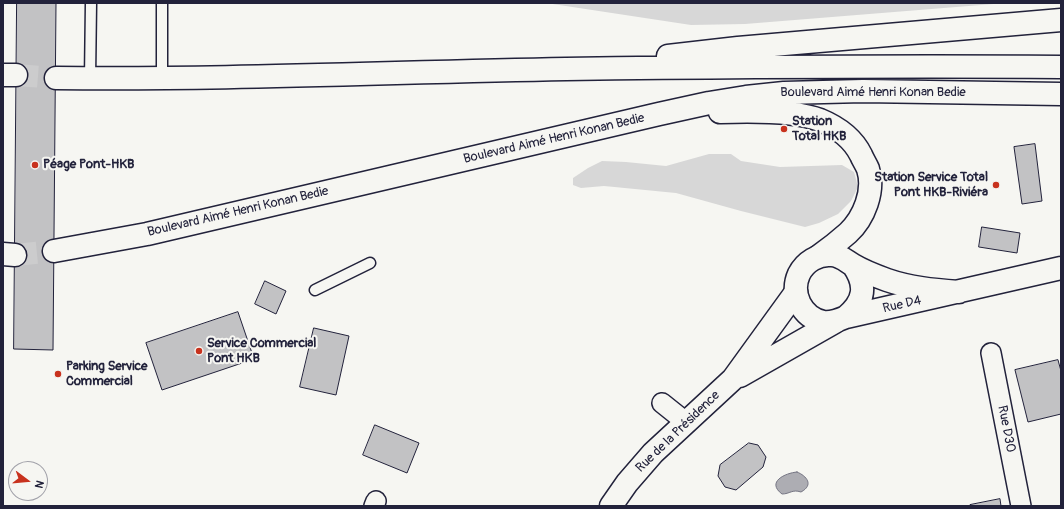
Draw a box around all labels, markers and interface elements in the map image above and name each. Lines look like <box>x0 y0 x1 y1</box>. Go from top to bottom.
street label: Boulevard Aimé Henri Konan Bedie <box>780 85 966 101</box>
street label: Boulevard Aimé Henri Konan Bedie <box>462 111 646 167</box>
place label: Station Total HKB <box>792 114 846 145</box>
marker: Station Total HKB <box>779 124 789 134</box>
place label: Péage Pont-HKB <box>43 157 134 173</box>
marker: Péage Pont-HKB <box>30 160 40 170</box>
place label: Station Service Total Pont HKB-Riviéra <box>874 170 988 201</box>
marker: Station Service Total Pont HKB-Riviéra <box>991 180 1001 190</box>
street label: Boulevard Aimé Henri Konan Bedie <box>146 184 330 240</box>
street label: Rue D4 <box>881 293 923 317</box>
place label: Service Commercial Pont HKB <box>207 336 316 367</box>
marker: Service Commercial Pont HKB <box>194 346 204 356</box>
place label: Parking Service Commercial <box>66 359 147 390</box>
marker: Parking Service Commercial <box>53 369 63 379</box>
street label: Rue de la Présidence <box>633 388 723 476</box>
street label: Rue D30 <box>994 404 1018 454</box>
north arrow <box>8 461 48 501</box>
text: N <box>32 479 46 490</box>

